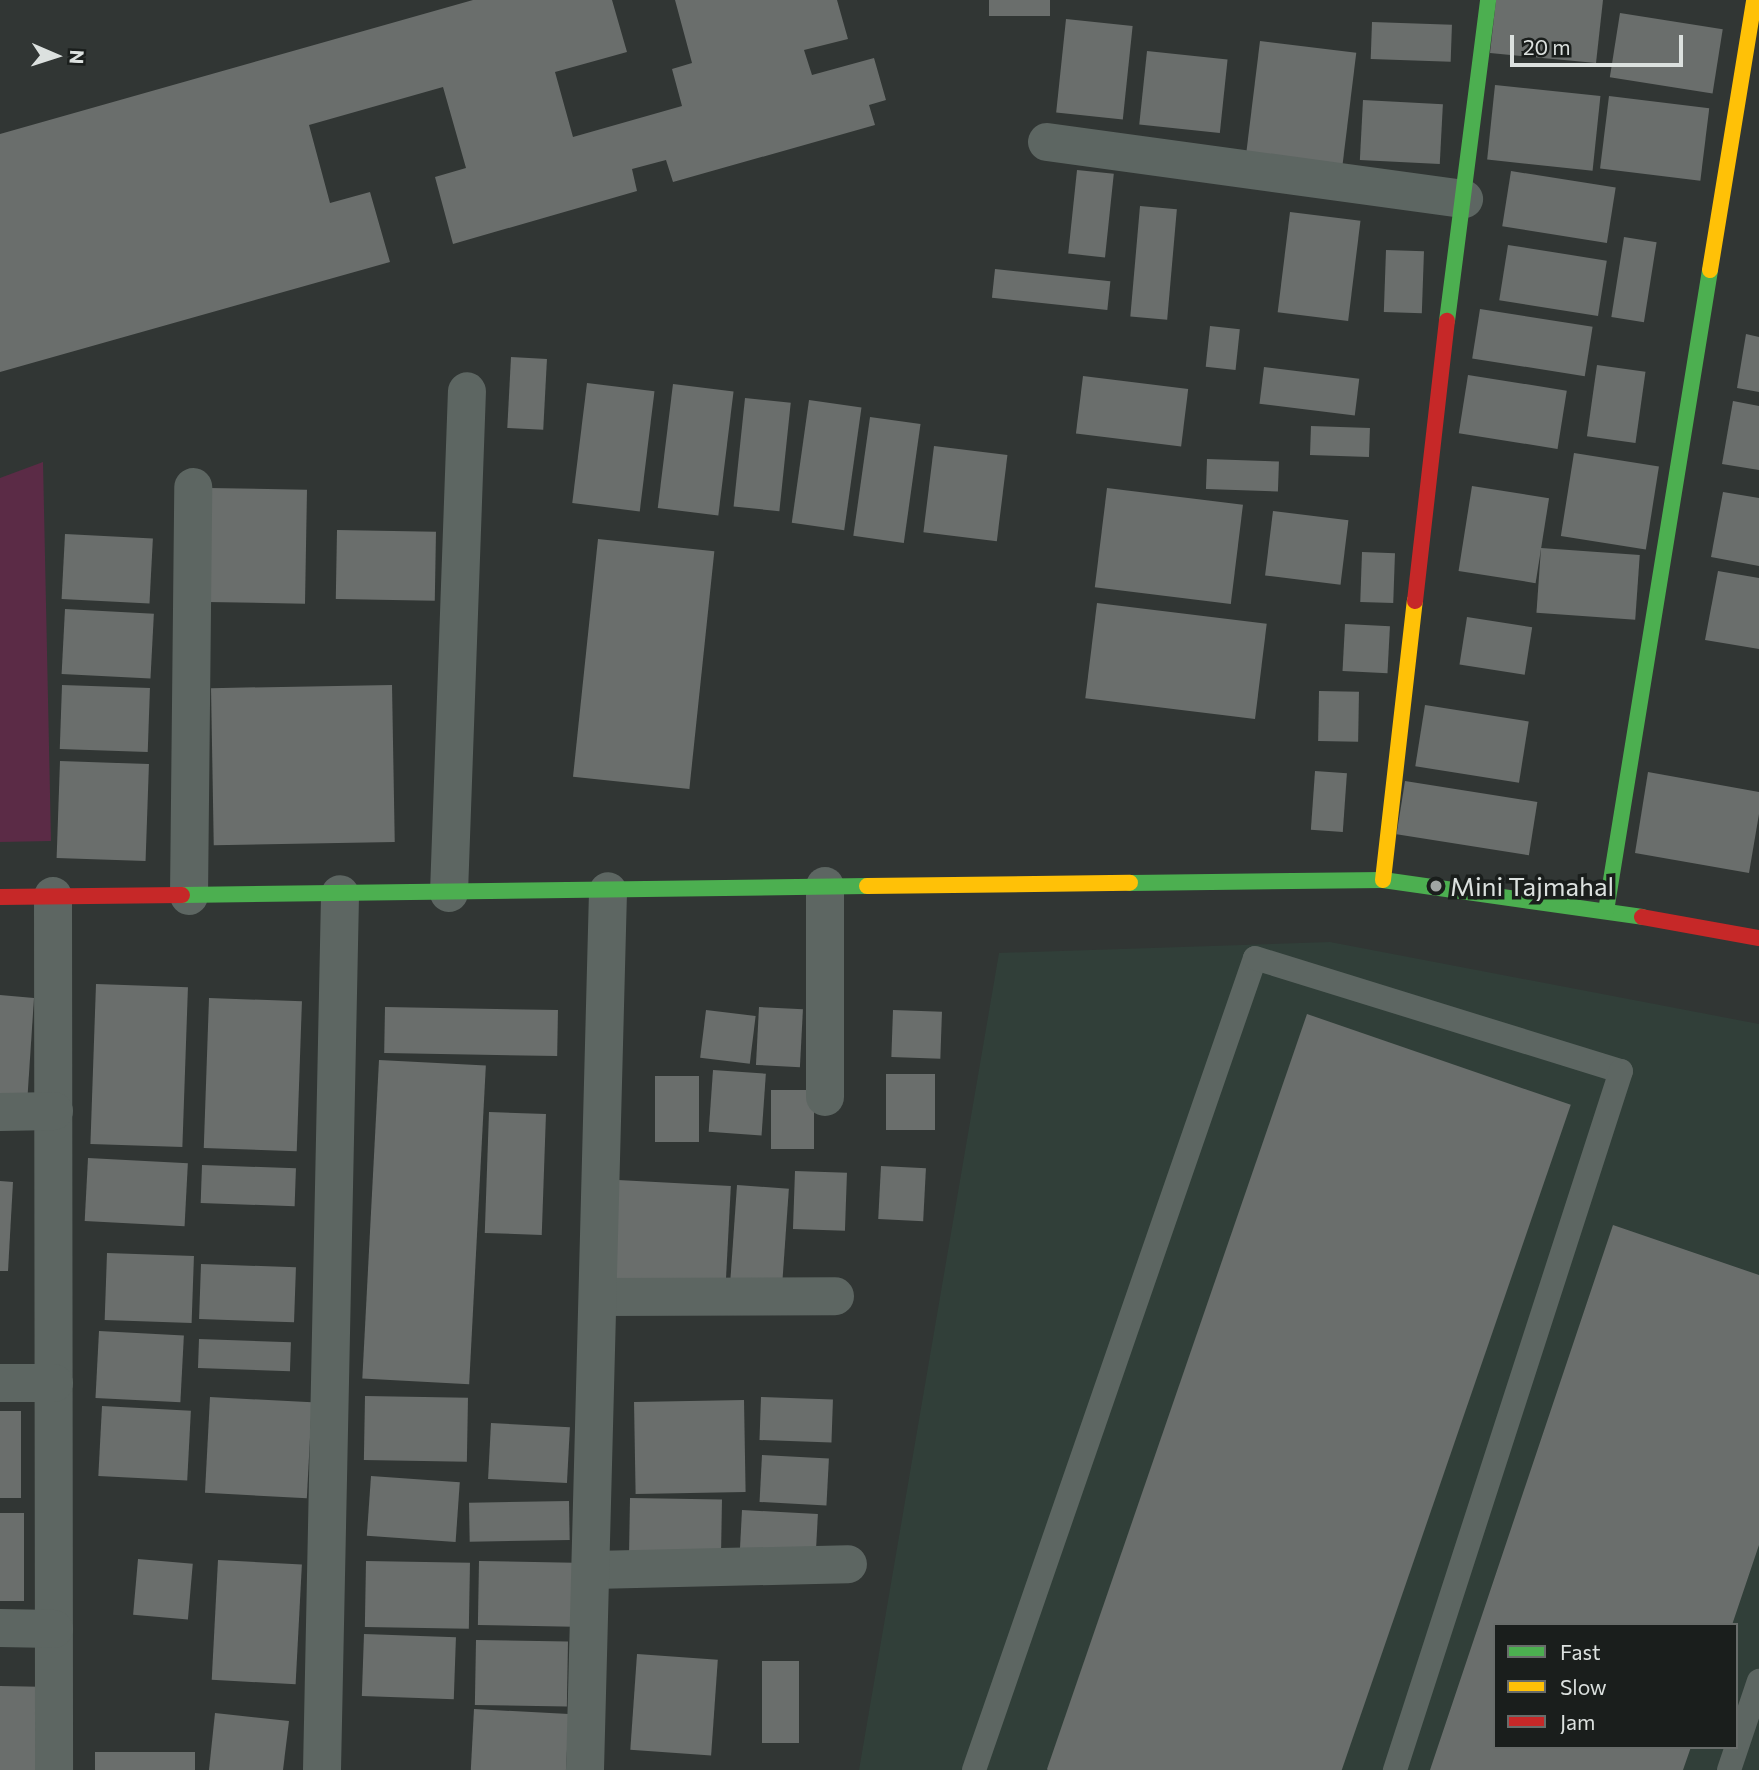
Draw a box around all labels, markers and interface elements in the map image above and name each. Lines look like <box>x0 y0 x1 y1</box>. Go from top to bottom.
north arrow <box>21 21 91 91</box>
scale bar <box>1514 21 1687 65</box>
text: 20 m <box>1523 34 1571 59</box>
text: N <box>66 49 89 65</box>
place label: Mini Tajmahal <box>1450 870 1614 902</box>
marker: Mini Tajmahal <box>1428 878 1444 894</box>
legend <box>1493 1623 1738 1749</box>
text: Fast <box>1560 1639 1601 1664</box>
text: Slow <box>1560 1674 1607 1699</box>
text: Jam <box>1560 1709 1595 1734</box>

